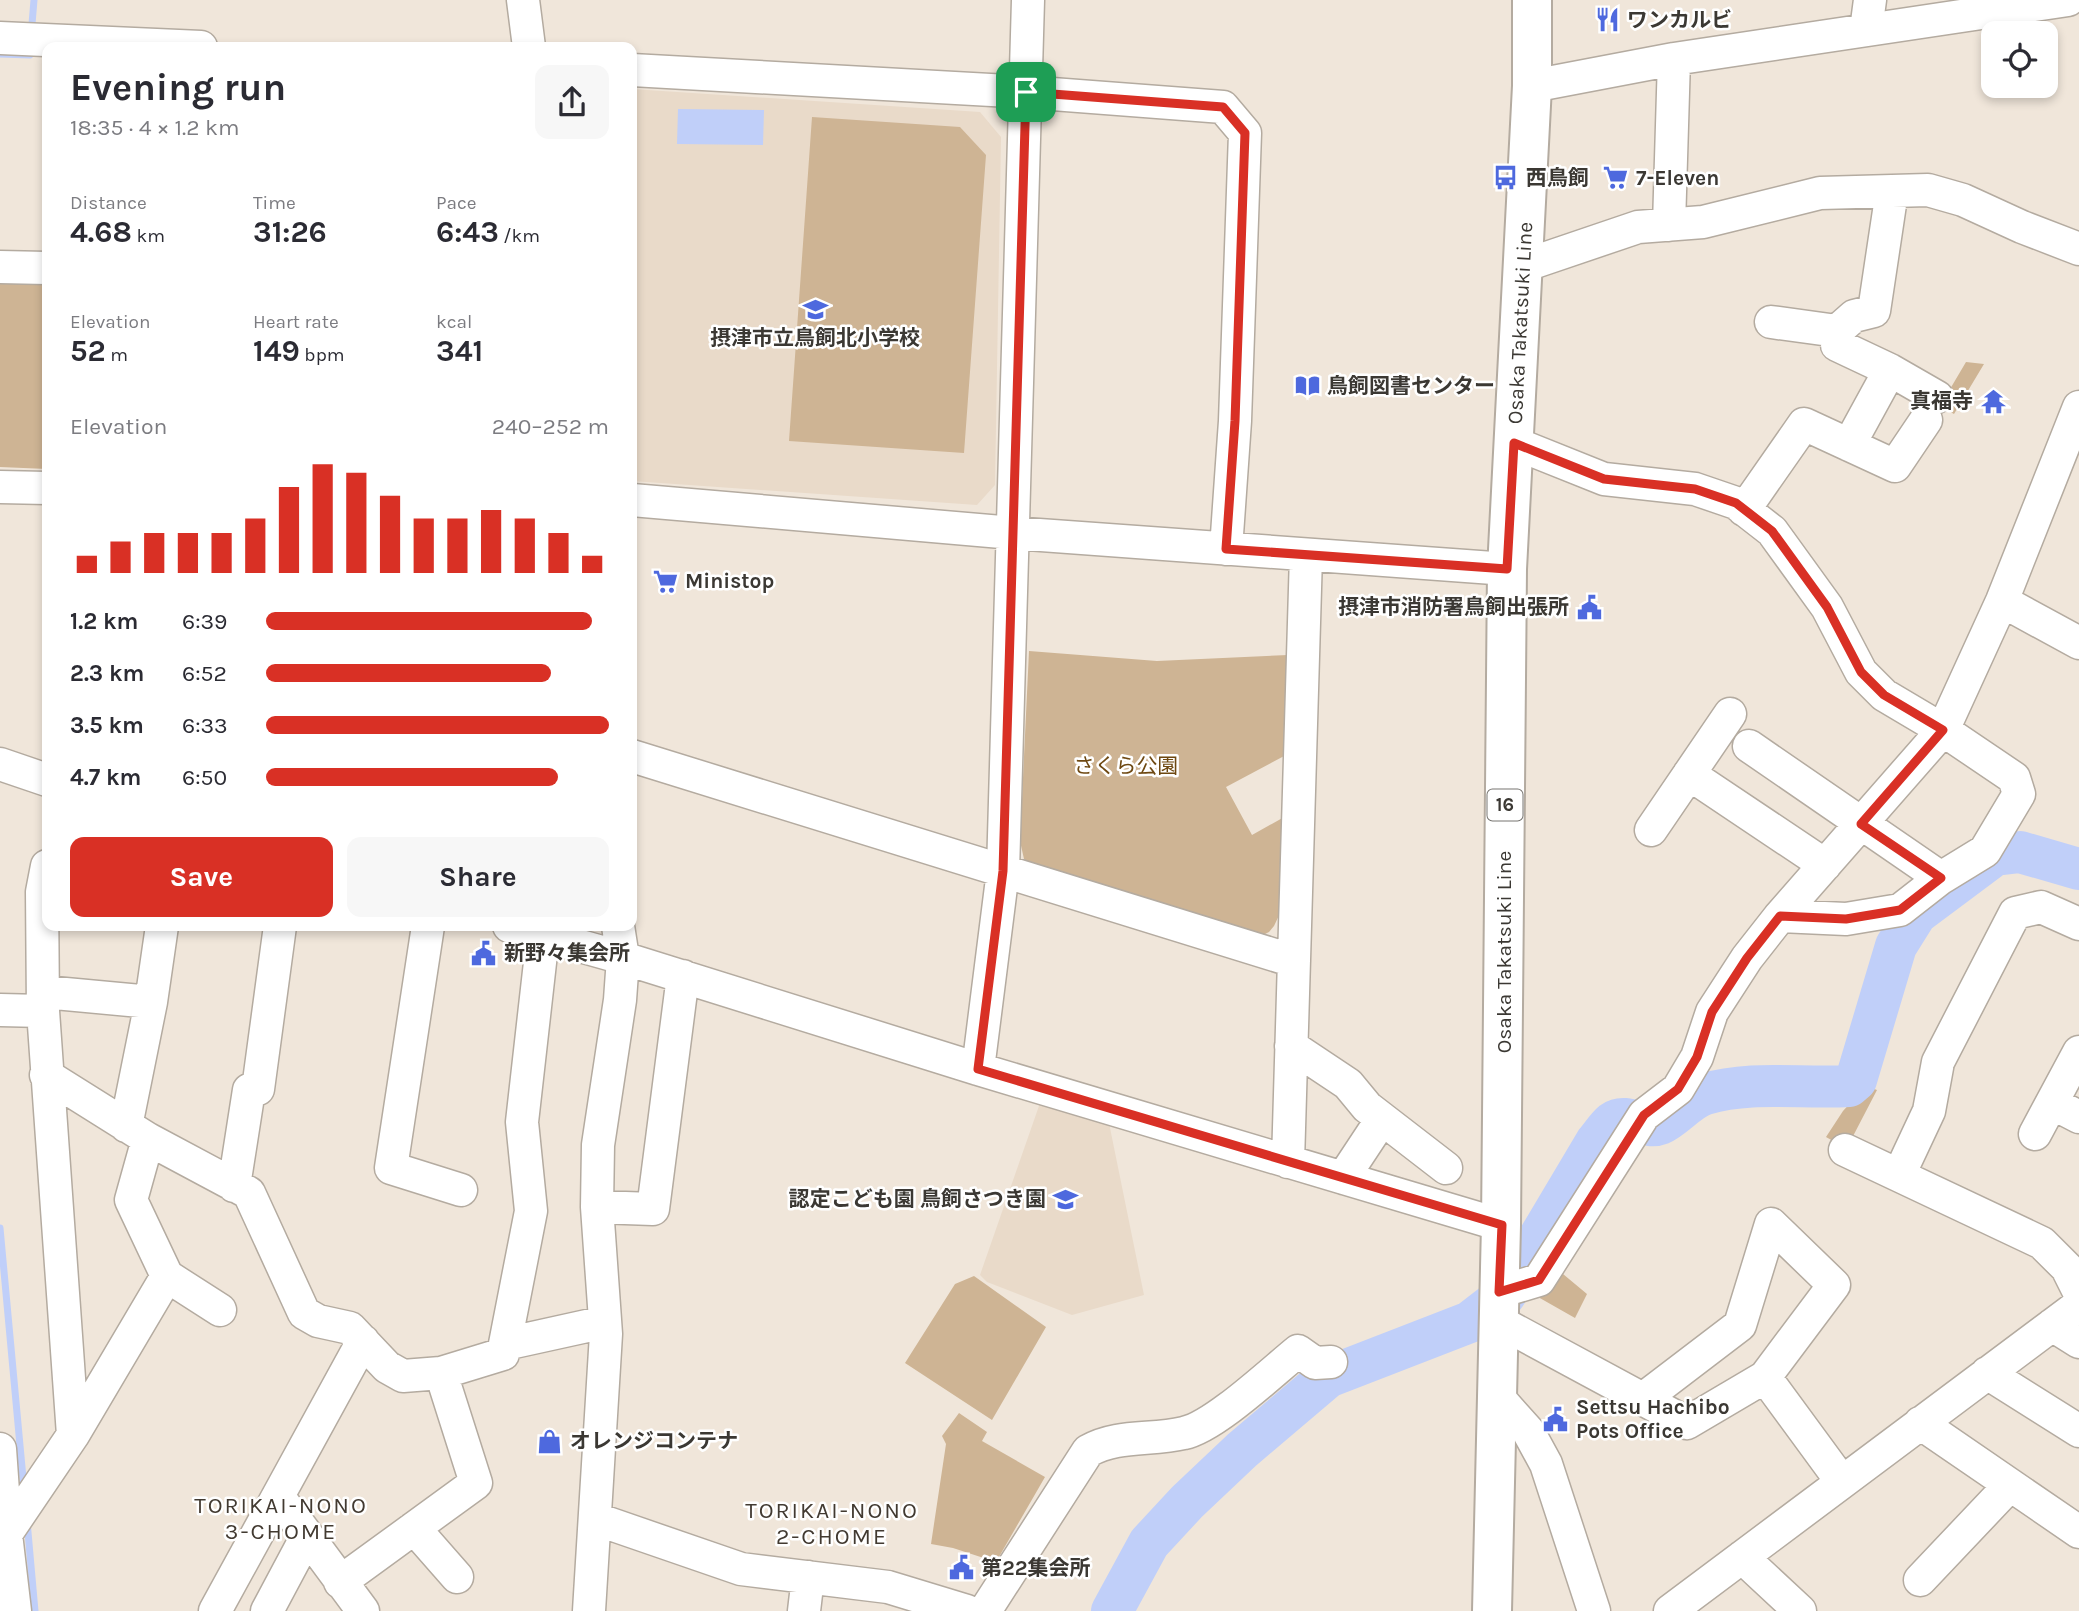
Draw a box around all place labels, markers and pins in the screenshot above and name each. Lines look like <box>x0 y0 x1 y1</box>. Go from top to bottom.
restaurant icon: ワンカルビ <box>1593 6 1621 34</box>
place label: ワンカルビ <box>1627 8 1732 32</box>
pin <box>996 62 1056 122</box>
bus stop icon: 西鳥飼 <box>1492 164 1520 192</box>
supermarket icon: 7-Eleven <box>1602 164 1630 192</box>
place label: 西鳥飼 <box>1526 166 1589 190</box>
place label: 7-Eleven <box>1636 166 1719 190</box>
school or university icon: 摂津市立鳥飼北小学校 <box>801 295 829 323</box>
place label: 摂津市立鳥飼北小学校 <box>710 326 920 350</box>
library icon: 鳥飼図書センター <box>1293 372 1321 400</box>
place label: 鳥飼図書センター <box>1327 374 1495 398</box>
temple icon: 真福寺 <box>1979 387 2007 415</box>
place label: 真福寺 <box>1910 389 1973 413</box>
supermarket icon: Ministop <box>651 567 679 595</box>
place label: Ministop <box>685 569 774 593</box>
public building icon: 摂津市消防署鳥飼出張所 <box>1575 593 1603 621</box>
place label: 摂津市消防署鳥飼出張所 <box>1338 595 1569 619</box>
public building icon: 新野々集会所 <box>470 939 498 967</box>
place label: 新野々集会所 <box>504 941 630 965</box>
school or university icon: 認定こども園 鳥飼さつき園 <box>1052 1185 1080 1213</box>
place label: 認定こども園 鳥飼さつき園 <box>789 1187 1046 1211</box>
place label: Settsu Hachibo Pots Office <box>1576 1395 1730 1443</box>
public building icon: Settsu Hachibo Pots Office <box>1542 1405 1570 1433</box>
shop icon: オレンジコンテナ <box>536 1427 564 1455</box>
place label: オレンジコンテナ <box>570 1429 738 1453</box>
public building icon: 第22集会所 <box>947 1554 975 1582</box>
place label: 第22集会所 <box>981 1556 1090 1580</box>

